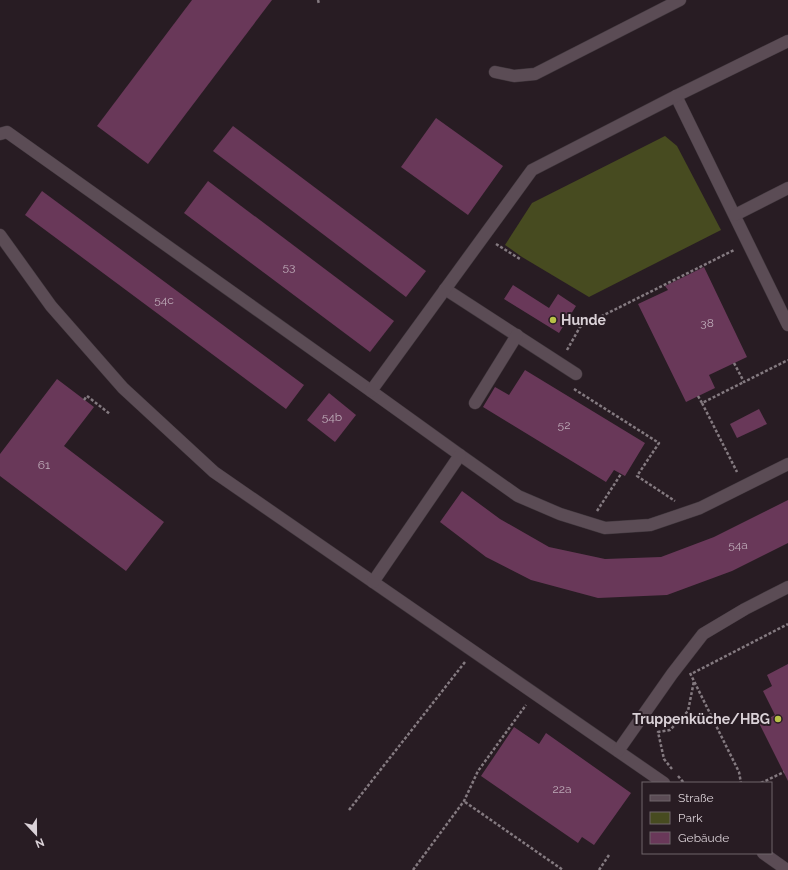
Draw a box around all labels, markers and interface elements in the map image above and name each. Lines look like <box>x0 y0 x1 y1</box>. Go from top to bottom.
house number: 53 <box>283 260 295 274</box>
house number: 54c <box>154 293 174 307</box>
place label: Hunde <box>561 312 607 328</box>
marker: Hunde <box>548 315 558 325</box>
house number: 38 <box>700 316 714 330</box>
house number: 54b <box>322 410 342 424</box>
house number: 52 <box>558 418 570 432</box>
house number: 61 <box>38 458 50 472</box>
house number: 54a <box>728 538 748 552</box>
place label: Truppenküche/HBG <box>632 711 770 727</box>
marker: Truppenküche/HBG <box>773 714 783 724</box>
house number: 22a <box>552 782 572 796</box>
legend <box>642 782 772 854</box>
text: Straße <box>678 791 714 805</box>
text: Park <box>678 811 703 825</box>
north arrow <box>16 814 56 854</box>
text: Gebäude <box>678 831 729 845</box>
text: N <box>33 835 46 850</box>

